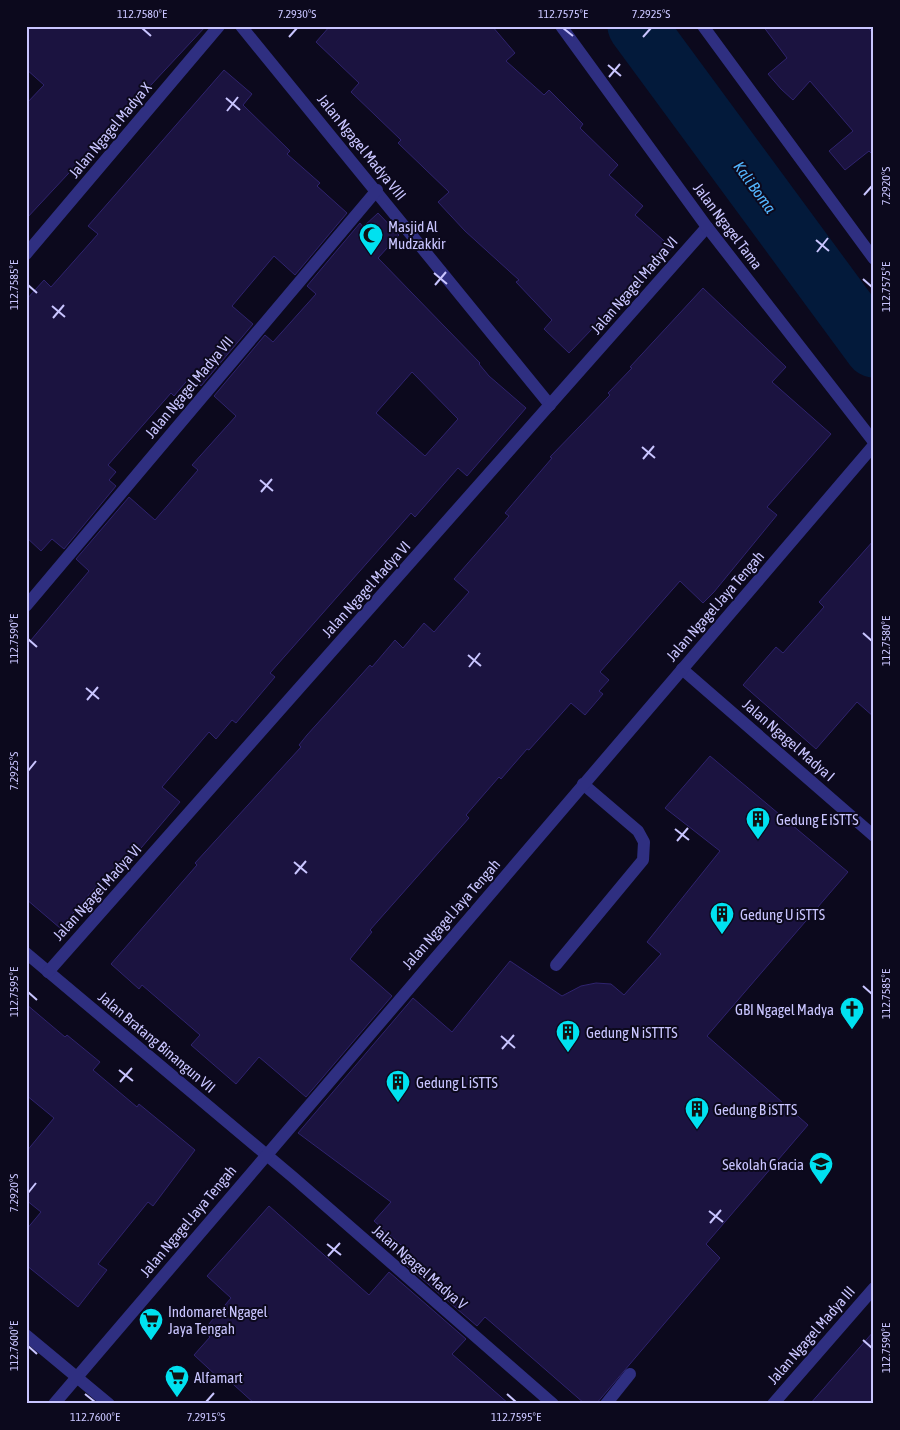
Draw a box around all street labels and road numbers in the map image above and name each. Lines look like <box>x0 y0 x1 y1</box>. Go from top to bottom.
street label: Jalan Ngagel Madya X <box>65 79 155 181</box>
street label: Jalan Ngagel Madya VIII <box>314 91 410 203</box>
street label: Jalan Ngagel Tama <box>690 180 766 272</box>
street label: Jalan Ngagel Madya VI <box>587 233 681 337</box>
street label: Jalan Ngagel Madya VII <box>142 333 236 441</box>
street label: Jalan Ngagel Madya VI <box>318 537 414 641</box>
street label: Jalan Ngagel Jaya Tengah <box>663 548 767 664</box>
street label: Jalan Ngagel Madya I <box>740 696 838 784</box>
street label: Jalan Ngagel Madya VI <box>49 840 145 944</box>
street label: Jalan Ngagel Jaya Tengah <box>399 856 503 972</box>
street label: Jalan Bratang Binangun VII <box>95 988 219 1096</box>
street label: Jalan Ngagel Jaya Tengah <box>136 1162 240 1280</box>
street label: Jalan Ngagel Madya V <box>369 1221 471 1313</box>
street label: Jalan Ngagel Madya III <box>764 1283 858 1387</box>

